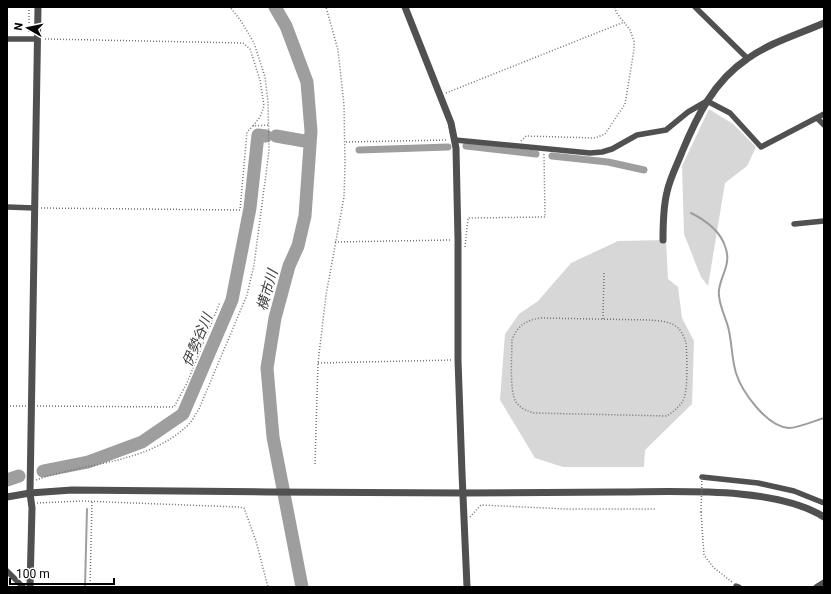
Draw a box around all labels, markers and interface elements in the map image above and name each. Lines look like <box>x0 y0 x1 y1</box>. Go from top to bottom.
north arrow <box>8 8 48 48</box>
text: N <box>12 21 26 31</box>
water label: 横市川 <box>254 266 281 312</box>
water label: 伊勢谷川 <box>179 309 216 369</box>
scale bar <box>10 560 114 586</box>
text: 100 m <box>16 567 50 581</box>

